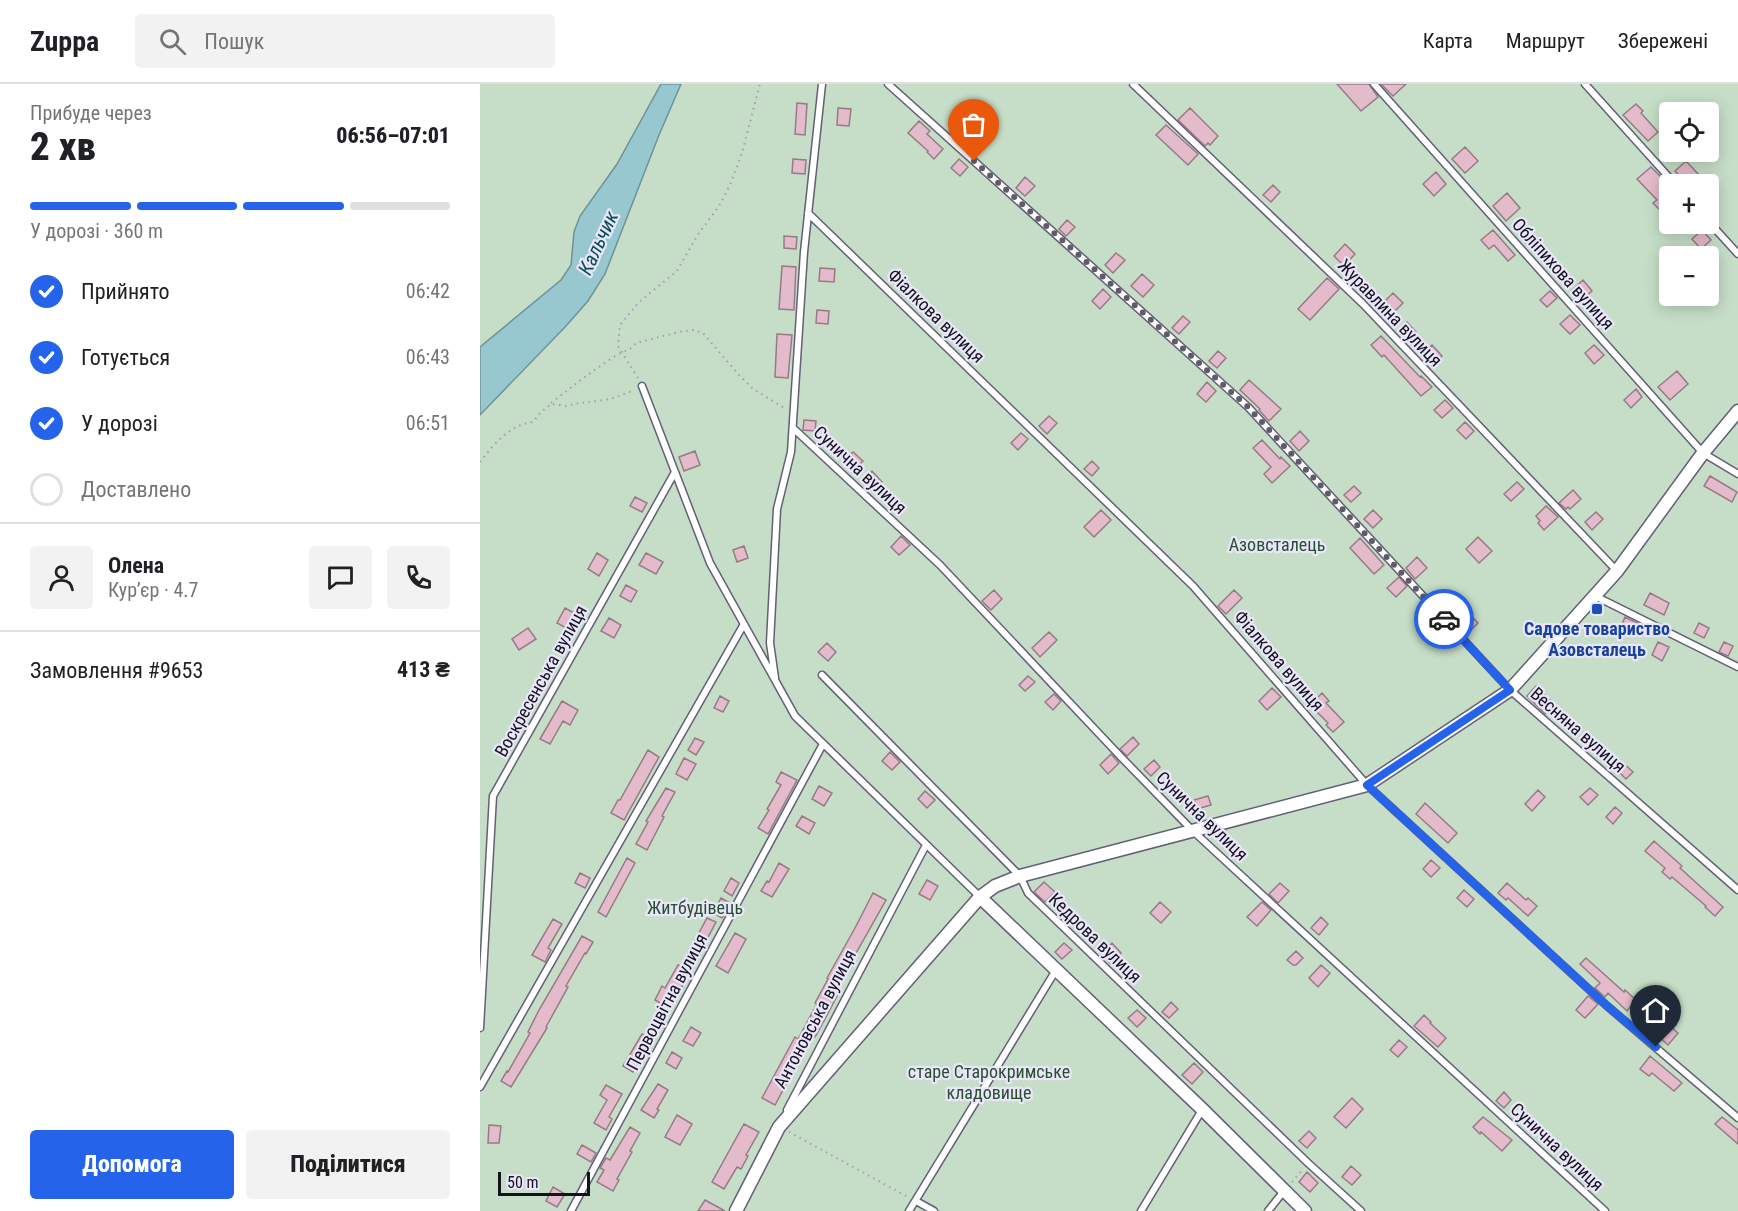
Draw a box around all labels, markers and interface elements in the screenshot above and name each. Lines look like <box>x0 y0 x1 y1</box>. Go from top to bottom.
search box <box>135 14 555 68</box>
text: Zuppa <box>30 25 99 58</box>
icon: search <box>156 25 189 58</box>
text: Пошук <box>204 29 264 54</box>
text: Карта <box>1423 29 1473 53</box>
text: Маршрут <box>1506 29 1585 53</box>
text: Збережені <box>1618 29 1708 53</box>
pin <box>948 99 999 161</box>
text: Прибуде через <box>30 101 152 125</box>
map controls <box>1659 102 1719 306</box>
button: locate <box>1659 102 1719 162</box>
icon: bag <box>957 108 990 141</box>
text: 06:56–07:01 <box>336 123 450 148</box>
text: 2 хв <box>30 124 96 170</box>
button: + <box>1659 174 1719 234</box>
water label: Кальчик <box>573 207 623 279</box>
street label: Обліпихова вулиця <box>1508 214 1619 334</box>
text: У дорозі · 360 m <box>30 219 163 243</box>
button: − <box>1659 246 1719 306</box>
street label: Журавлина вулиця <box>1334 255 1447 371</box>
street label: Фіалкова вулиця <box>884 264 989 367</box>
icon: check <box>30 275 63 308</box>
text: Прийнято <box>81 279 170 304</box>
text: 06:42 <box>406 279 450 303</box>
icon: check <box>30 341 63 374</box>
text: Готується <box>81 345 170 370</box>
text: 06:43 <box>406 345 450 369</box>
icon: check <box>30 407 63 440</box>
text: У дорозі <box>81 411 158 436</box>
text: 06:51 <box>406 411 450 435</box>
street label: Сунична вулиця <box>810 421 911 518</box>
text: Доставлено <box>81 477 191 502</box>
park label: Азовсталець <box>1229 534 1325 555</box>
button: person <box>30 546 93 609</box>
button: chat <box>309 546 372 609</box>
button: phone <box>387 546 450 609</box>
text: Олена <box>108 553 164 578</box>
text: Кур’єр · 4.7 <box>108 578 198 602</box>
courier <box>1414 589 1474 649</box>
street label: Воскресенська вулиця <box>490 601 591 760</box>
marker: Садове товариство Азовсталець <box>1590 602 1604 616</box>
icon: car <box>1428 603 1461 636</box>
street label: Фіалкова вулиця <box>1230 606 1329 715</box>
place label: Садове товариство Азовсталець <box>1524 618 1670 660</box>
text: 413 ₴ <box>397 657 450 682</box>
text: Замовлення #9653 <box>30 658 203 683</box>
street label: Весняна вулиця <box>1527 683 1630 777</box>
street label: Сунична вулиця <box>1152 767 1253 865</box>
street label: Кедрова вулиця <box>1045 888 1146 987</box>
park label: Житбудівець <box>647 897 743 918</box>
street label: Первоцвітна вулиця <box>622 930 711 1074</box>
street label: Антоновська вулиця <box>769 946 860 1092</box>
pin <box>1630 985 1681 1047</box>
icon: home <box>1639 994 1672 1027</box>
park label: старе Старокримське кладовище <box>908 1061 1070 1103</box>
street label: Сунична вулиця <box>1507 1098 1608 1195</box>
button: Допомога <box>30 1130 234 1199</box>
button: Поділитися <box>246 1130 450 1199</box>
scale bar <box>498 1169 590 1196</box>
text: 50 m <box>507 1173 539 1192</box>

